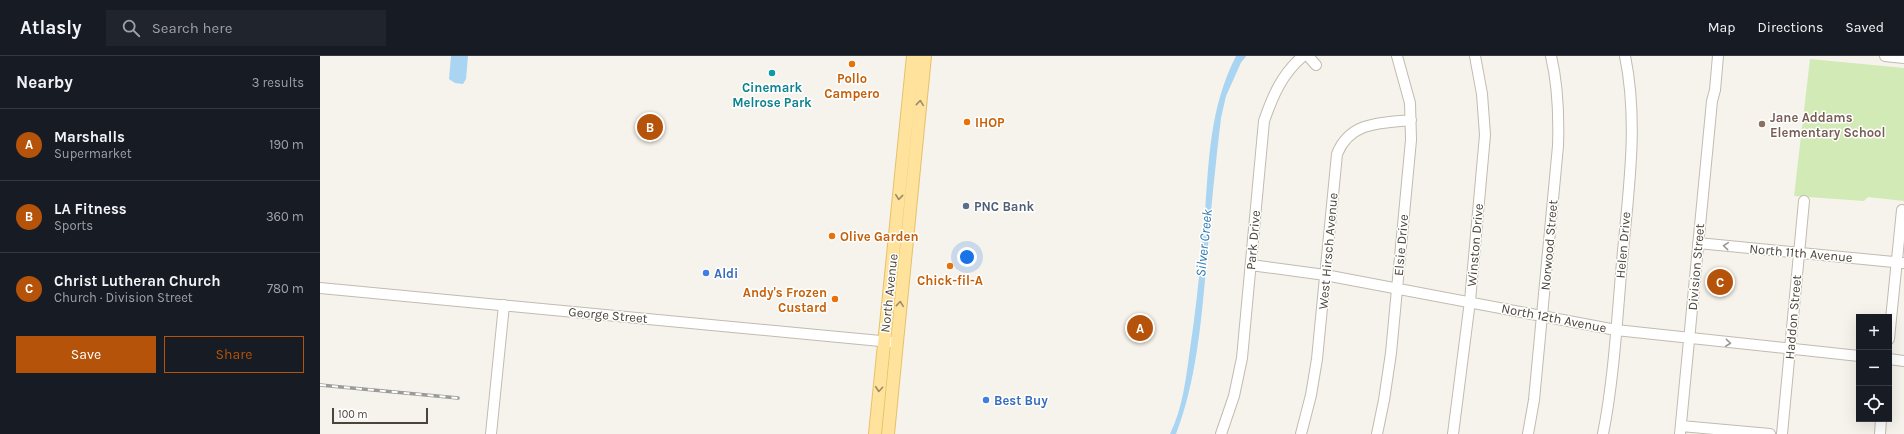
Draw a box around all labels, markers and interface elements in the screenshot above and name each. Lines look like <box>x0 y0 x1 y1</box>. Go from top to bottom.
search box <box>106 10 386 46</box>
text: Atlasly <box>20 17 82 39</box>
icon: search <box>120 17 142 39</box>
text: Search here <box>152 19 232 37</box>
text: Map <box>1708 19 1736 36</box>
text: Directions <box>1758 19 1823 36</box>
text: Saved <box>1845 19 1884 36</box>
marker: Pollo Campero <box>847 59 857 69</box>
marker: Cinemark Melrose Park <box>767 68 777 78</box>
place label: Pollo Campero <box>824 71 880 101</box>
text: Nearby <box>16 72 73 92</box>
text: 3 results <box>252 75 304 90</box>
place label: Cinemark Melrose Park <box>732 80 812 110</box>
one-way arrow <box>916 100 925 106</box>
place label: Jane Addams Elementary School <box>1770 110 1885 140</box>
pin: B <box>637 112 663 142</box>
place label: IHOP <box>975 115 1005 130</box>
marker: IHOP <box>962 117 972 127</box>
marker: Jane Addams Elementary School <box>1757 119 1767 129</box>
text: Marshalls <box>54 128 125 146</box>
text: A <box>25 137 33 152</box>
text: 190 m <box>269 137 304 152</box>
text: Supermarket <box>54 146 132 161</box>
street label: West Hirsch Avenue <box>1315 192 1341 310</box>
one-way arrow <box>894 194 903 200</box>
place label: PNC Bank <box>974 199 1035 214</box>
street label: Norwood Street <box>1538 199 1560 291</box>
text: LA Fitness <box>54 200 127 218</box>
marker: PNC Bank <box>961 201 971 211</box>
street label: Winston Drive <box>1464 202 1486 287</box>
water label: Silver Creek <box>1192 207 1216 278</box>
text: B <box>25 209 33 224</box>
text: 360 m <box>266 209 304 224</box>
street label: Park Drive <box>1243 209 1263 270</box>
street label: Helen Drive <box>1613 211 1633 279</box>
street label: Elsie Drive <box>1391 213 1411 276</box>
text: Sports <box>54 218 93 233</box>
street label: Division Street <box>1685 223 1707 311</box>
place label: Olive Garden <box>840 229 919 244</box>
marker: Olive Garden <box>827 231 837 241</box>
street label: North 11th Avenue <box>1749 241 1854 265</box>
one-way arrow <box>1723 242 1729 251</box>
your location <box>957 247 977 267</box>
street label: North Avenue <box>877 252 901 333</box>
marker: Chick-fil-A <box>945 261 955 271</box>
place label: Aldi <box>714 266 738 281</box>
pin: C <box>1707 267 1733 297</box>
marker: Aldi <box>701 268 711 278</box>
text: Christ Lutheran Church <box>54 272 221 290</box>
place label: Chick-fil-A <box>917 273 983 288</box>
street label: Haddon Street <box>1782 274 1804 360</box>
text: C <box>25 281 33 296</box>
text: 780 m <box>267 281 304 296</box>
place label: Andy's Frozen Custard <box>743 285 827 315</box>
text: Church · Division Street <box>54 290 193 305</box>
marker: Andy's Frozen Custard <box>830 294 840 304</box>
street label: North 12th Avenue <box>1500 300 1608 336</box>
one-way arrow <box>896 301 905 307</box>
street label: George Street <box>568 304 648 326</box>
pin: A <box>1127 313 1153 343</box>
map controls <box>1856 314 1892 422</box>
button: + <box>1856 314 1892 350</box>
button: Save <box>16 336 156 373</box>
button: Share <box>164 336 304 373</box>
one-way arrow <box>1725 338 1731 347</box>
button: − <box>1856 350 1892 386</box>
one-way arrow <box>875 386 884 392</box>
button: locate <box>1856 386 1892 422</box>
place label: Best Buy <box>994 393 1048 408</box>
marker: Best Buy <box>981 395 991 405</box>
scale bar <box>332 406 428 425</box>
text: 100 m <box>338 408 368 421</box>

